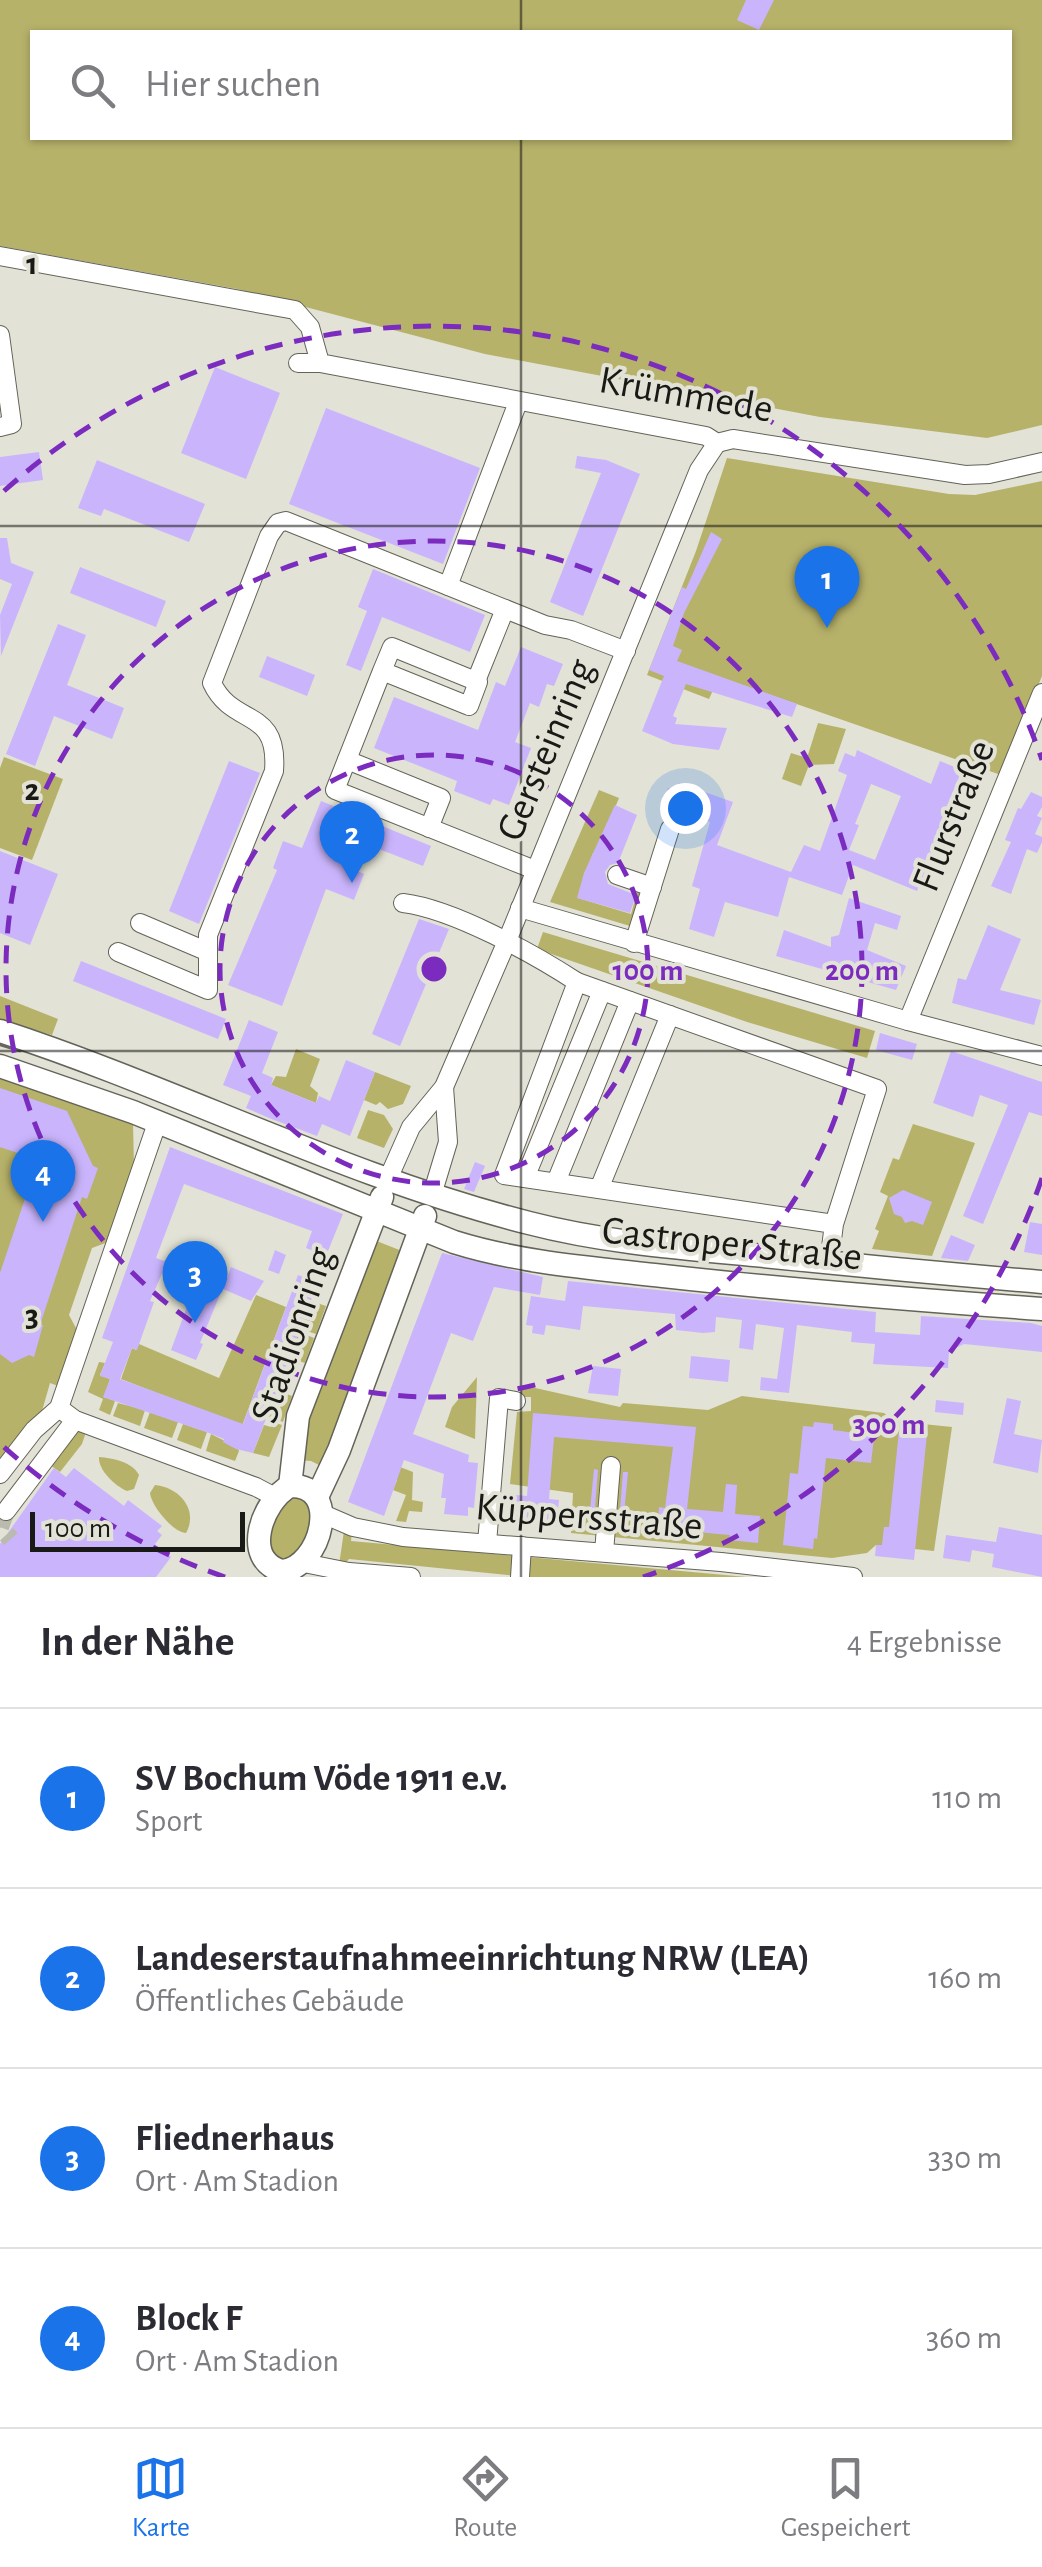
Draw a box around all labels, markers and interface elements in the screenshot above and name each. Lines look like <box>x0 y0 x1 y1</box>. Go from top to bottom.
search box <box>30 30 1012 140</box>
icon: search <box>65 58 120 113</box>
text: Hier suchen <box>145 66 321 104</box>
text: 1 <box>26 248 38 280</box>
street label: Krümmede <box>596 360 776 430</box>
pin: 1 <box>794 546 860 628</box>
street label: Gersteinring <box>490 653 602 846</box>
street label: Flurstraße <box>906 735 1002 897</box>
text: 2 <box>24 774 40 806</box>
your location <box>660 783 711 834</box>
pin: 2 <box>320 800 384 883</box>
centre of rings <box>416 951 452 987</box>
text: 100 m <box>613 956 683 986</box>
text: 200 m <box>825 956 899 986</box>
pin: 4 <box>10 1140 76 1222</box>
street label: Castroper Straße <box>600 1210 864 1278</box>
pin: 3 <box>162 1240 228 1323</box>
street label: Stadionring <box>244 1242 342 1428</box>
text: 3 <box>25 1300 39 1332</box>
text: 300 m <box>853 1410 925 1440</box>
street label: Küppersstraße <box>474 1487 704 1547</box>
scale bar <box>30 1507 245 1552</box>
text: 100 m <box>45 1515 111 1543</box>
text: In der Nähe <box>40 1621 235 1663</box>
text: 4 Ergebnisse <box>847 1626 1002 1658</box>
text: SV Bochum Vöde 1911 e.v. <box>135 1760 508 1798</box>
text: 1 <box>67 1782 78 1814</box>
text: 110 m <box>932 1782 1002 1814</box>
text: Sport <box>135 1805 202 1837</box>
text: Landeserstaufnahmeeinrichtung NRW (LEA) <box>135 1940 810 1978</box>
text: 2 <box>65 1962 80 1994</box>
text: 160 m <box>928 1962 1002 1994</box>
text: Öffentliches Gebäude <box>135 1985 404 2017</box>
text: Fliednerhaus <box>135 2120 334 2158</box>
text: 3 <box>66 2142 79 2174</box>
text: 330 m <box>928 2142 1002 2174</box>
text: Ort · Am Stadion <box>135 2165 339 2197</box>
text: Block F <box>135 2300 242 2338</box>
text: 4 <box>64 2322 81 2354</box>
text: 360 m <box>926 2322 1002 2354</box>
text: Ort · Am Stadion <box>135 2345 339 2377</box>
tab: Karte <box>132 2451 190 2545</box>
tab: Route <box>453 2451 517 2545</box>
tab: Gespeichert <box>781 2451 910 2545</box>

